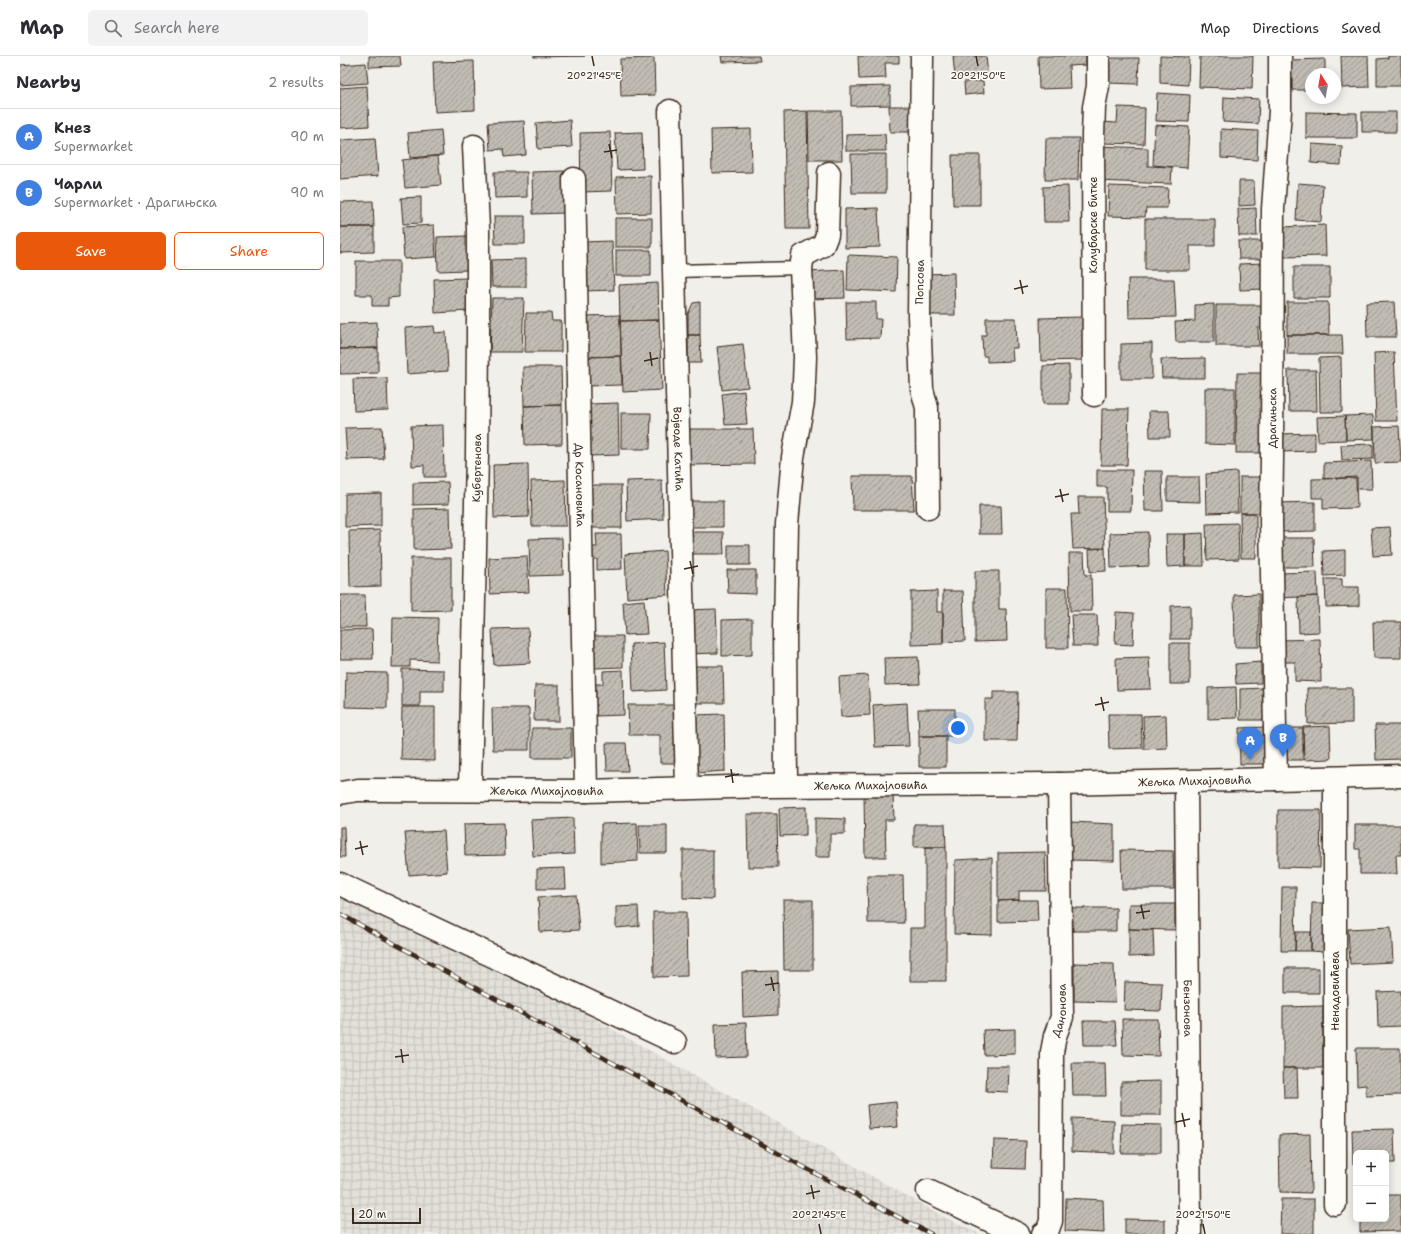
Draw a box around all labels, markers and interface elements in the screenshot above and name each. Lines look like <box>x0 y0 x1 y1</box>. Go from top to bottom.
search box <box>88 10 368 46</box>
text: Map <box>20 15 64 40</box>
icon: search <box>102 17 124 39</box>
text: Search here <box>134 18 220 38</box>
text: Map <box>1201 19 1231 37</box>
text: Directions <box>1253 19 1319 37</box>
text: Saved <box>1341 19 1381 37</box>
north arrow <box>1305 68 1341 104</box>
text: 20°21'45"E <box>567 69 621 82</box>
text: 20°21'50"E <box>950 69 1006 82</box>
text: Nearby <box>16 71 81 93</box>
text: 2 results <box>268 74 324 91</box>
text: Кнез <box>54 118 91 138</box>
text: A <box>24 128 34 145</box>
text: 90 m <box>290 128 324 145</box>
text: Supermarket <box>54 138 133 155</box>
text: Чарли <box>54 174 102 194</box>
street label: Колубарске битке <box>1086 177 1101 273</box>
text: B <box>25 184 33 201</box>
text: 90 m <box>290 184 324 201</box>
text: Supermarket · Драгињска <box>54 194 217 211</box>
button: Save <box>16 232 166 270</box>
button: Share <box>174 232 324 270</box>
street label: Попсова <box>912 259 928 305</box>
street label: Драгињска <box>1265 388 1280 448</box>
street label: Војводе Катића <box>670 407 687 491</box>
street label: Кубертенова <box>469 433 485 503</box>
street label: Др Косановића <box>572 443 588 527</box>
your location <box>948 718 968 738</box>
pin: B <box>1270 724 1296 757</box>
pin: A <box>1237 727 1263 760</box>
street label: Жељка Михајловића <box>1138 772 1252 790</box>
street label: Жељка Михајловића <box>814 777 928 793</box>
street label: Жељка Михајловића <box>490 783 604 799</box>
street label: Ненадовићева <box>1328 951 1343 1031</box>
street label: Бензонова <box>1180 979 1196 1037</box>
street label: Данонова <box>1048 983 1069 1039</box>
map controls <box>1353 1150 1389 1222</box>
button: + <box>1353 1150 1389 1186</box>
button: − <box>1353 1186 1389 1222</box>
scale bar <box>352 1206 421 1225</box>
text: 20 m <box>358 1207 386 1222</box>
text: 20°21'45"E <box>792 1208 846 1221</box>
text: 20°21'50"E <box>1175 1208 1231 1221</box>

